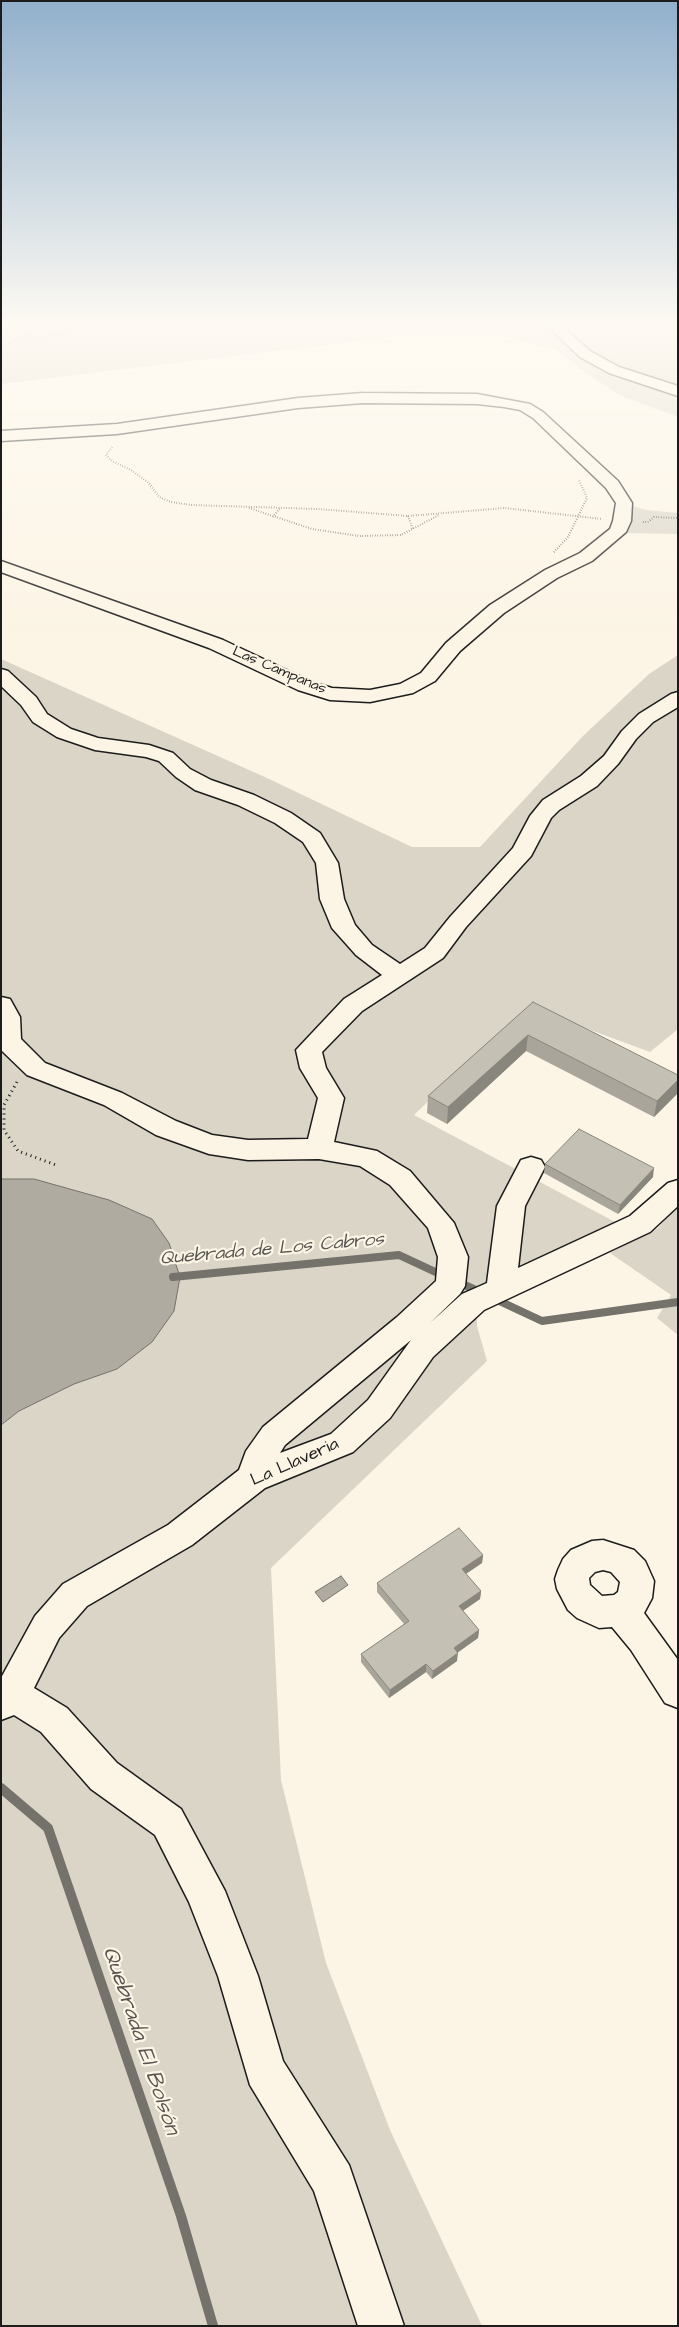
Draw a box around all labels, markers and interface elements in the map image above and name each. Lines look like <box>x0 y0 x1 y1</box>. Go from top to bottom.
street label: Las Campanas <box>229 643 329 699</box>
water label: Quebrada de Los Cabros <box>159 1229 385 1271</box>
street label: La Llaveria <box>248 1434 342 1492</box>
water label: Quebrada El Bolsón <box>95 1944 185 2138</box>

